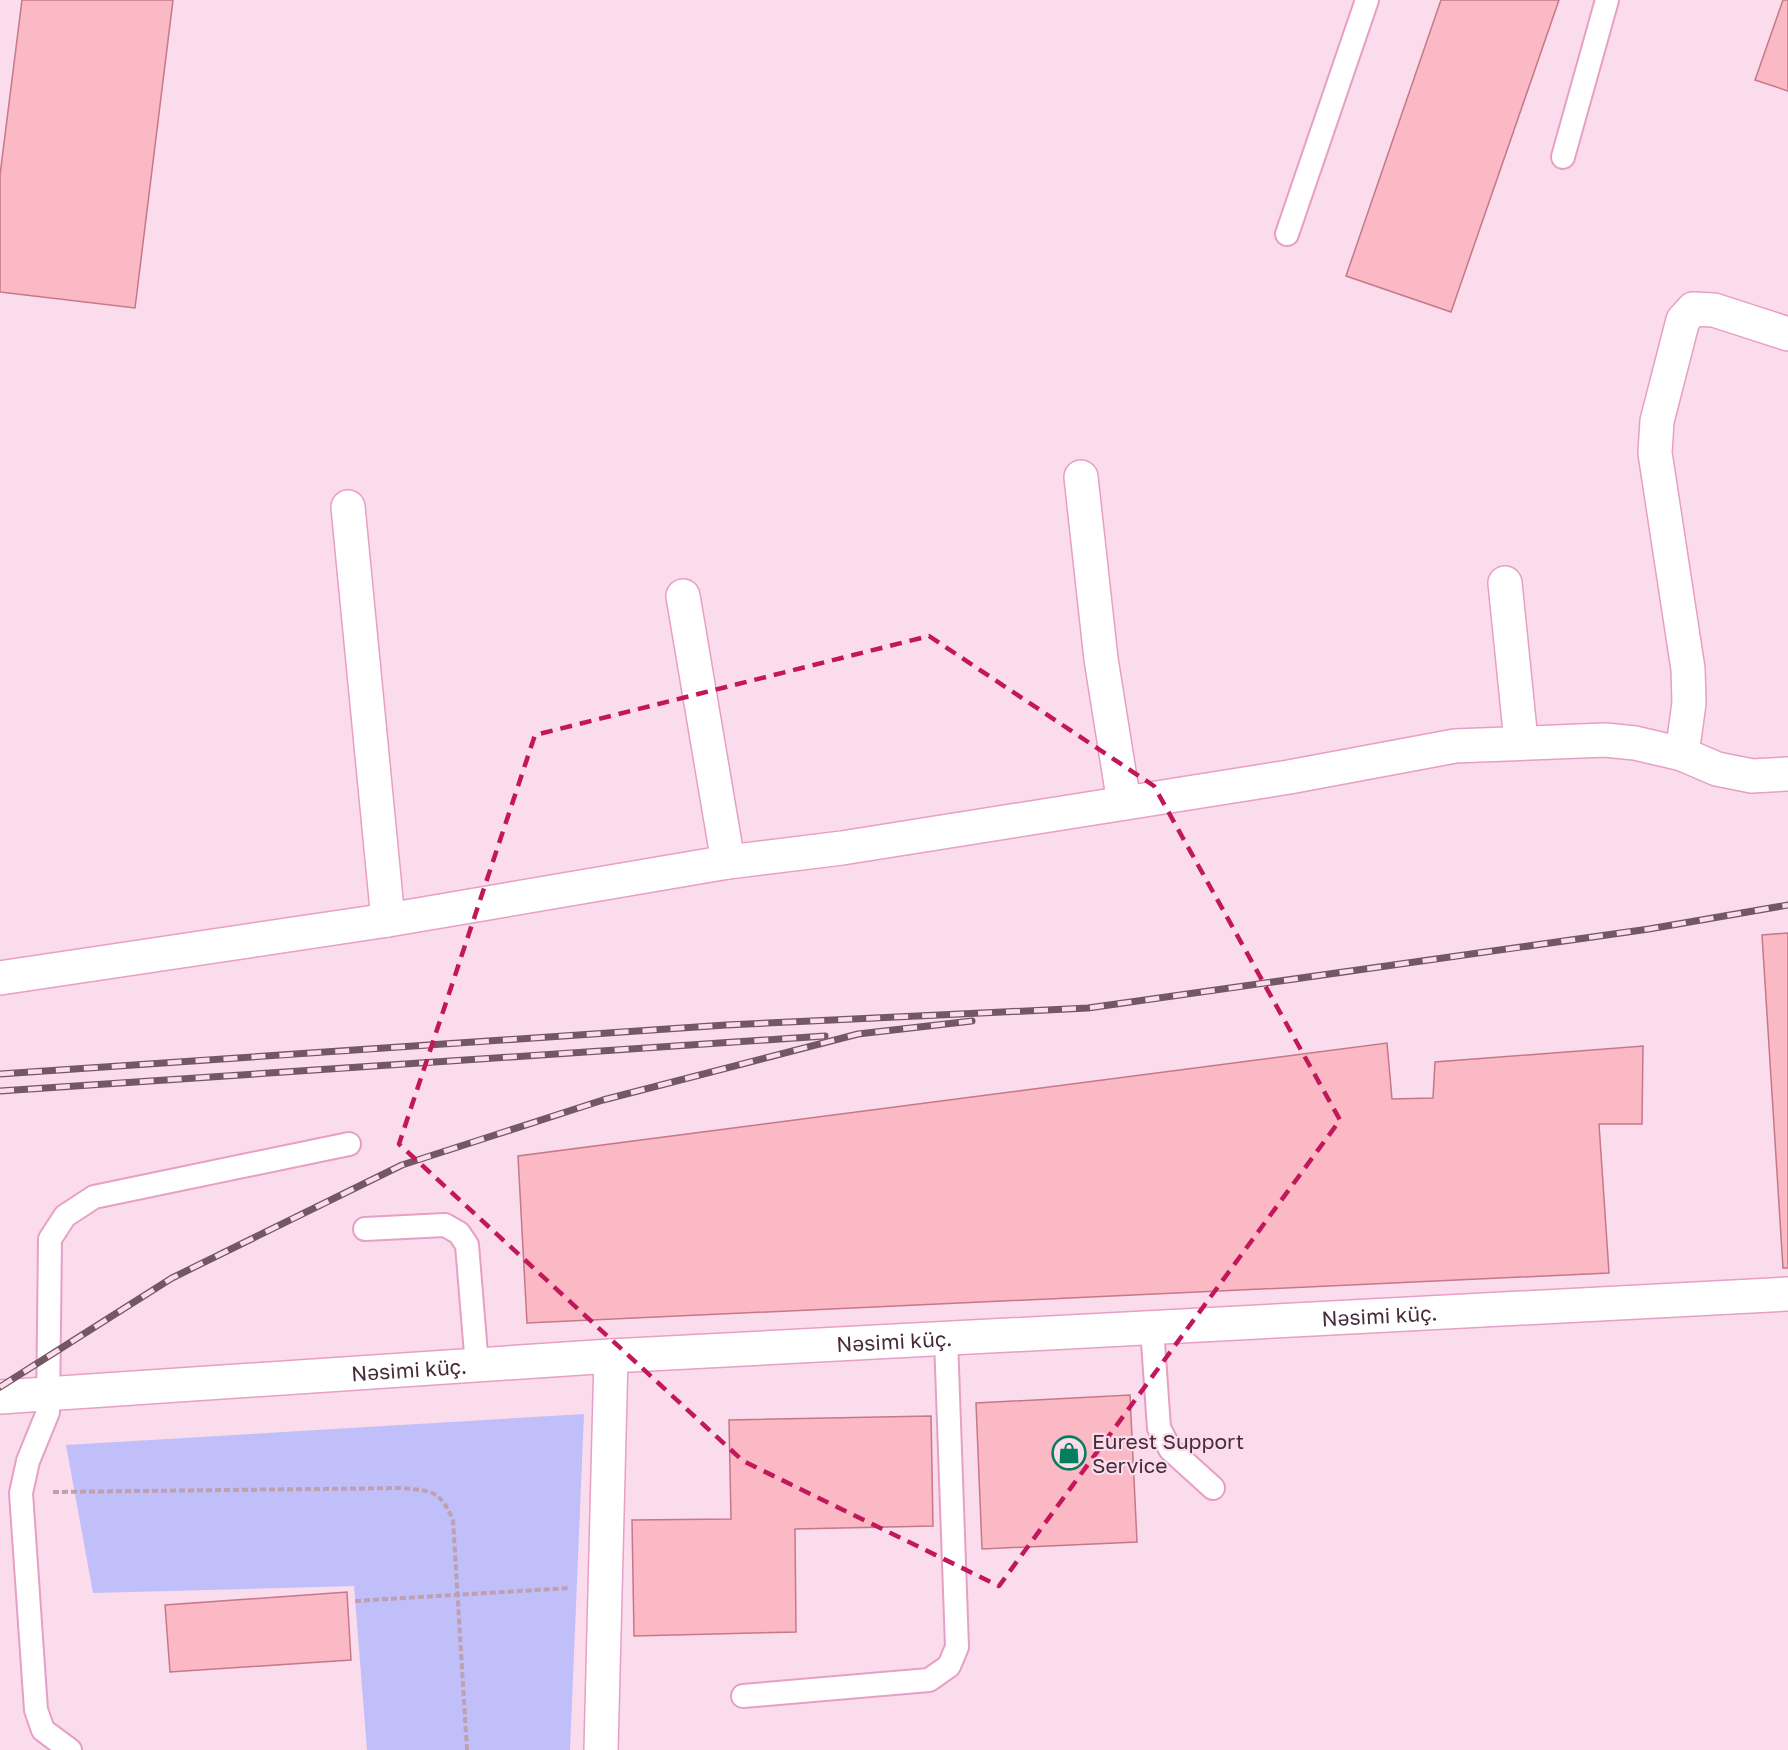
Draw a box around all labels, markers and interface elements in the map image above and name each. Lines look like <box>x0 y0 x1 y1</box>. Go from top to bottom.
street label: Nəsimi küç. <box>1321 1299 1438 1332</box>
street label: Nəsimi küç. <box>836 1325 953 1357</box>
street label: Nəsimi küç. <box>350 1353 468 1386</box>
place label: Eurest Support Service <box>1092 1428 1244 1478</box>
shop icon: Eurest Support Service <box>1051 1435 1087 1471</box>

